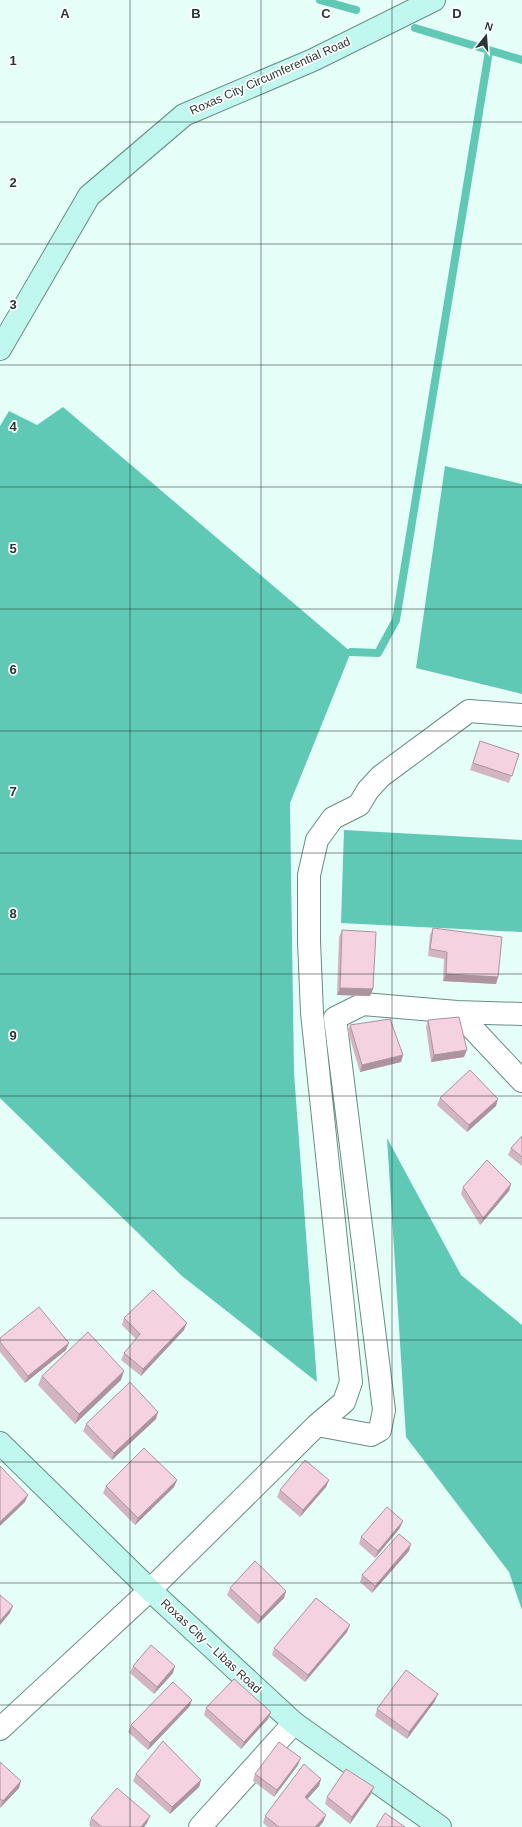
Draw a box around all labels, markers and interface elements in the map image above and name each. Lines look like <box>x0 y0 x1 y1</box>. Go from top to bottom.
text: A <box>60 6 70 21</box>
text: B <box>191 6 201 21</box>
text: C <box>321 6 331 21</box>
text: D <box>452 6 462 21</box>
north arrow <box>466 16 506 56</box>
text: N <box>483 20 495 33</box>
street label: Roxas City Circumferential Road <box>188 34 352 118</box>
text: 1 <box>9 53 17 68</box>
text: 2 <box>9 175 17 190</box>
text: 3 <box>9 297 17 312</box>
text: 4 <box>9 419 17 434</box>
text: 5 <box>9 541 17 556</box>
text: 6 <box>9 662 17 677</box>
text: 7 <box>9 784 17 799</box>
text: 8 <box>9 906 17 921</box>
text: 9 <box>9 1028 17 1043</box>
street label: Roxas City – Libas Road <box>158 1596 264 1696</box>

